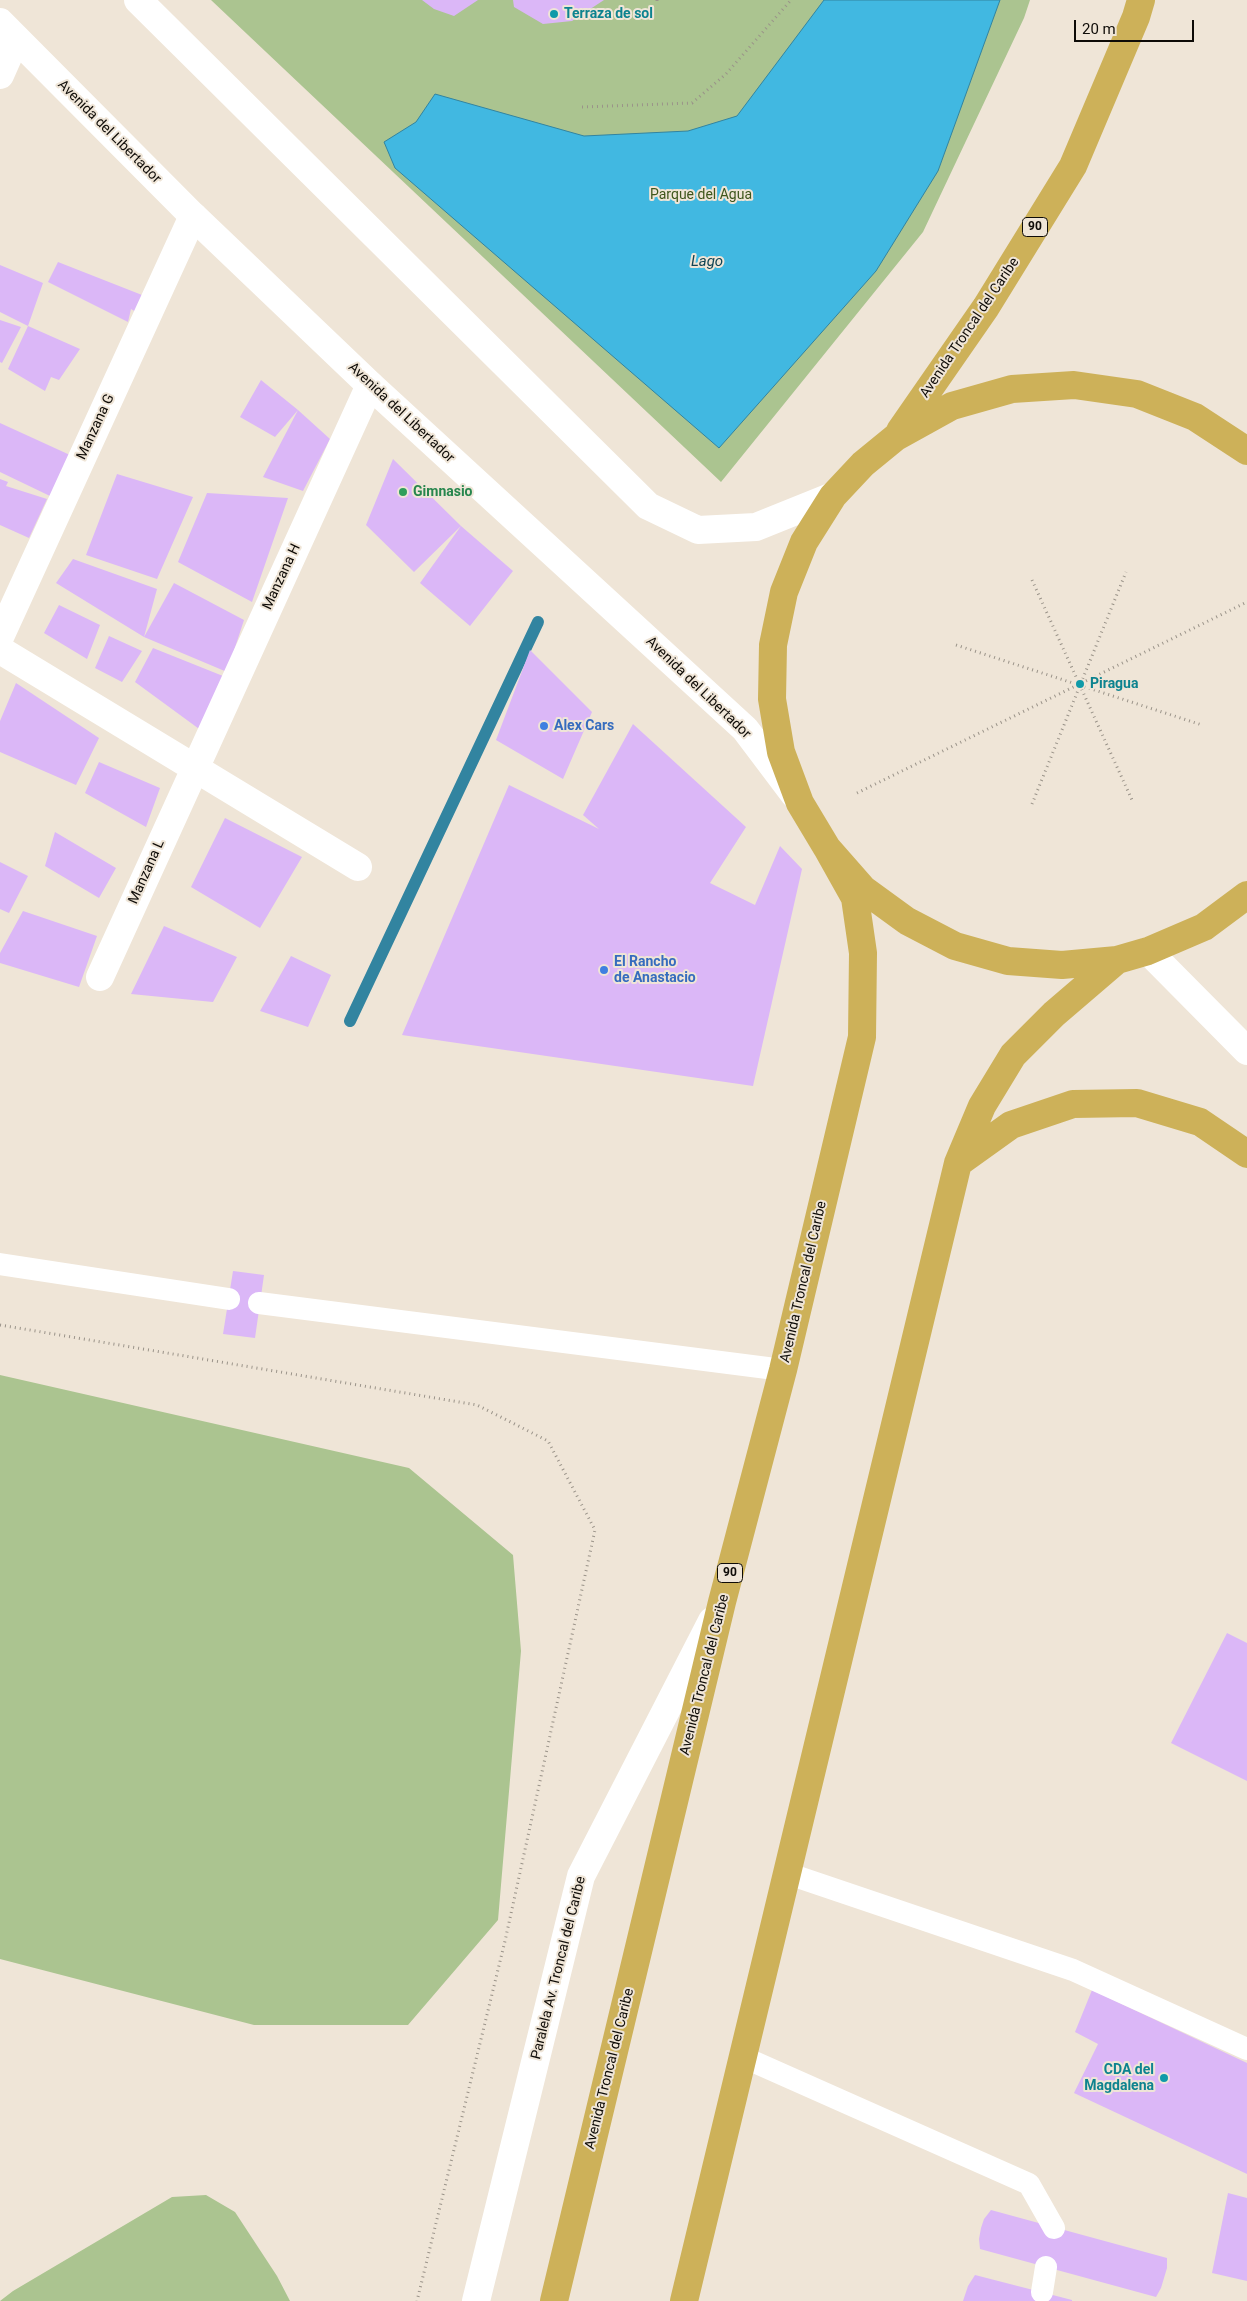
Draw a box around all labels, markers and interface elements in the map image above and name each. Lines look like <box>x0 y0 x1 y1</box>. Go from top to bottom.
place label: Terraza de sol <box>564 6 653 22</box>
marker: Terraza de sol <box>548 8 560 20</box>
scale bar <box>1077 10 1197 42</box>
text: 20 m <box>1082 20 1116 38</box>
street label: Avenida del Libertador <box>54 77 164 187</box>
park label: Parque del Agua <box>650 187 752 203</box>
road number: 90 <box>1022 218 1048 236</box>
water label: Lago <box>691 253 723 271</box>
street label: Avenida Troncal del Caribe <box>917 255 1023 401</box>
street label: Avenida del Libertador <box>344 359 458 467</box>
street label: Manzana G <box>73 392 119 462</box>
place label: Gimnasio <box>413 484 473 500</box>
marker: Gimnasio <box>397 486 409 498</box>
street label: Manzana H <box>259 541 305 613</box>
street label: Avenida del Libertador <box>642 634 754 742</box>
place label: Piragua <box>1090 676 1138 692</box>
marker: Piragua <box>1074 678 1086 690</box>
place label: Alex Cars <box>554 718 614 734</box>
marker: Alex Cars <box>538 720 550 732</box>
street label: Manzana L <box>125 837 169 907</box>
place label: El Rancho de Anastacio <box>614 954 696 986</box>
marker: El Rancho de Anastacio <box>598 964 610 976</box>
street label: Avenida Troncal del Caribe <box>777 1200 831 1364</box>
road number: 90 <box>718 1564 742 1582</box>
street label: Avenida Troncal del Caribe <box>677 1593 733 1757</box>
street label: Paralela Av. Troncal del Caribe <box>528 1875 590 2061</box>
street label: Avenida Troncal del Caribe <box>582 1987 638 2151</box>
place label: CDA del Magdalena <box>1084 2062 1154 2094</box>
marker: CDA del Magdalena <box>1158 2072 1170 2084</box>

